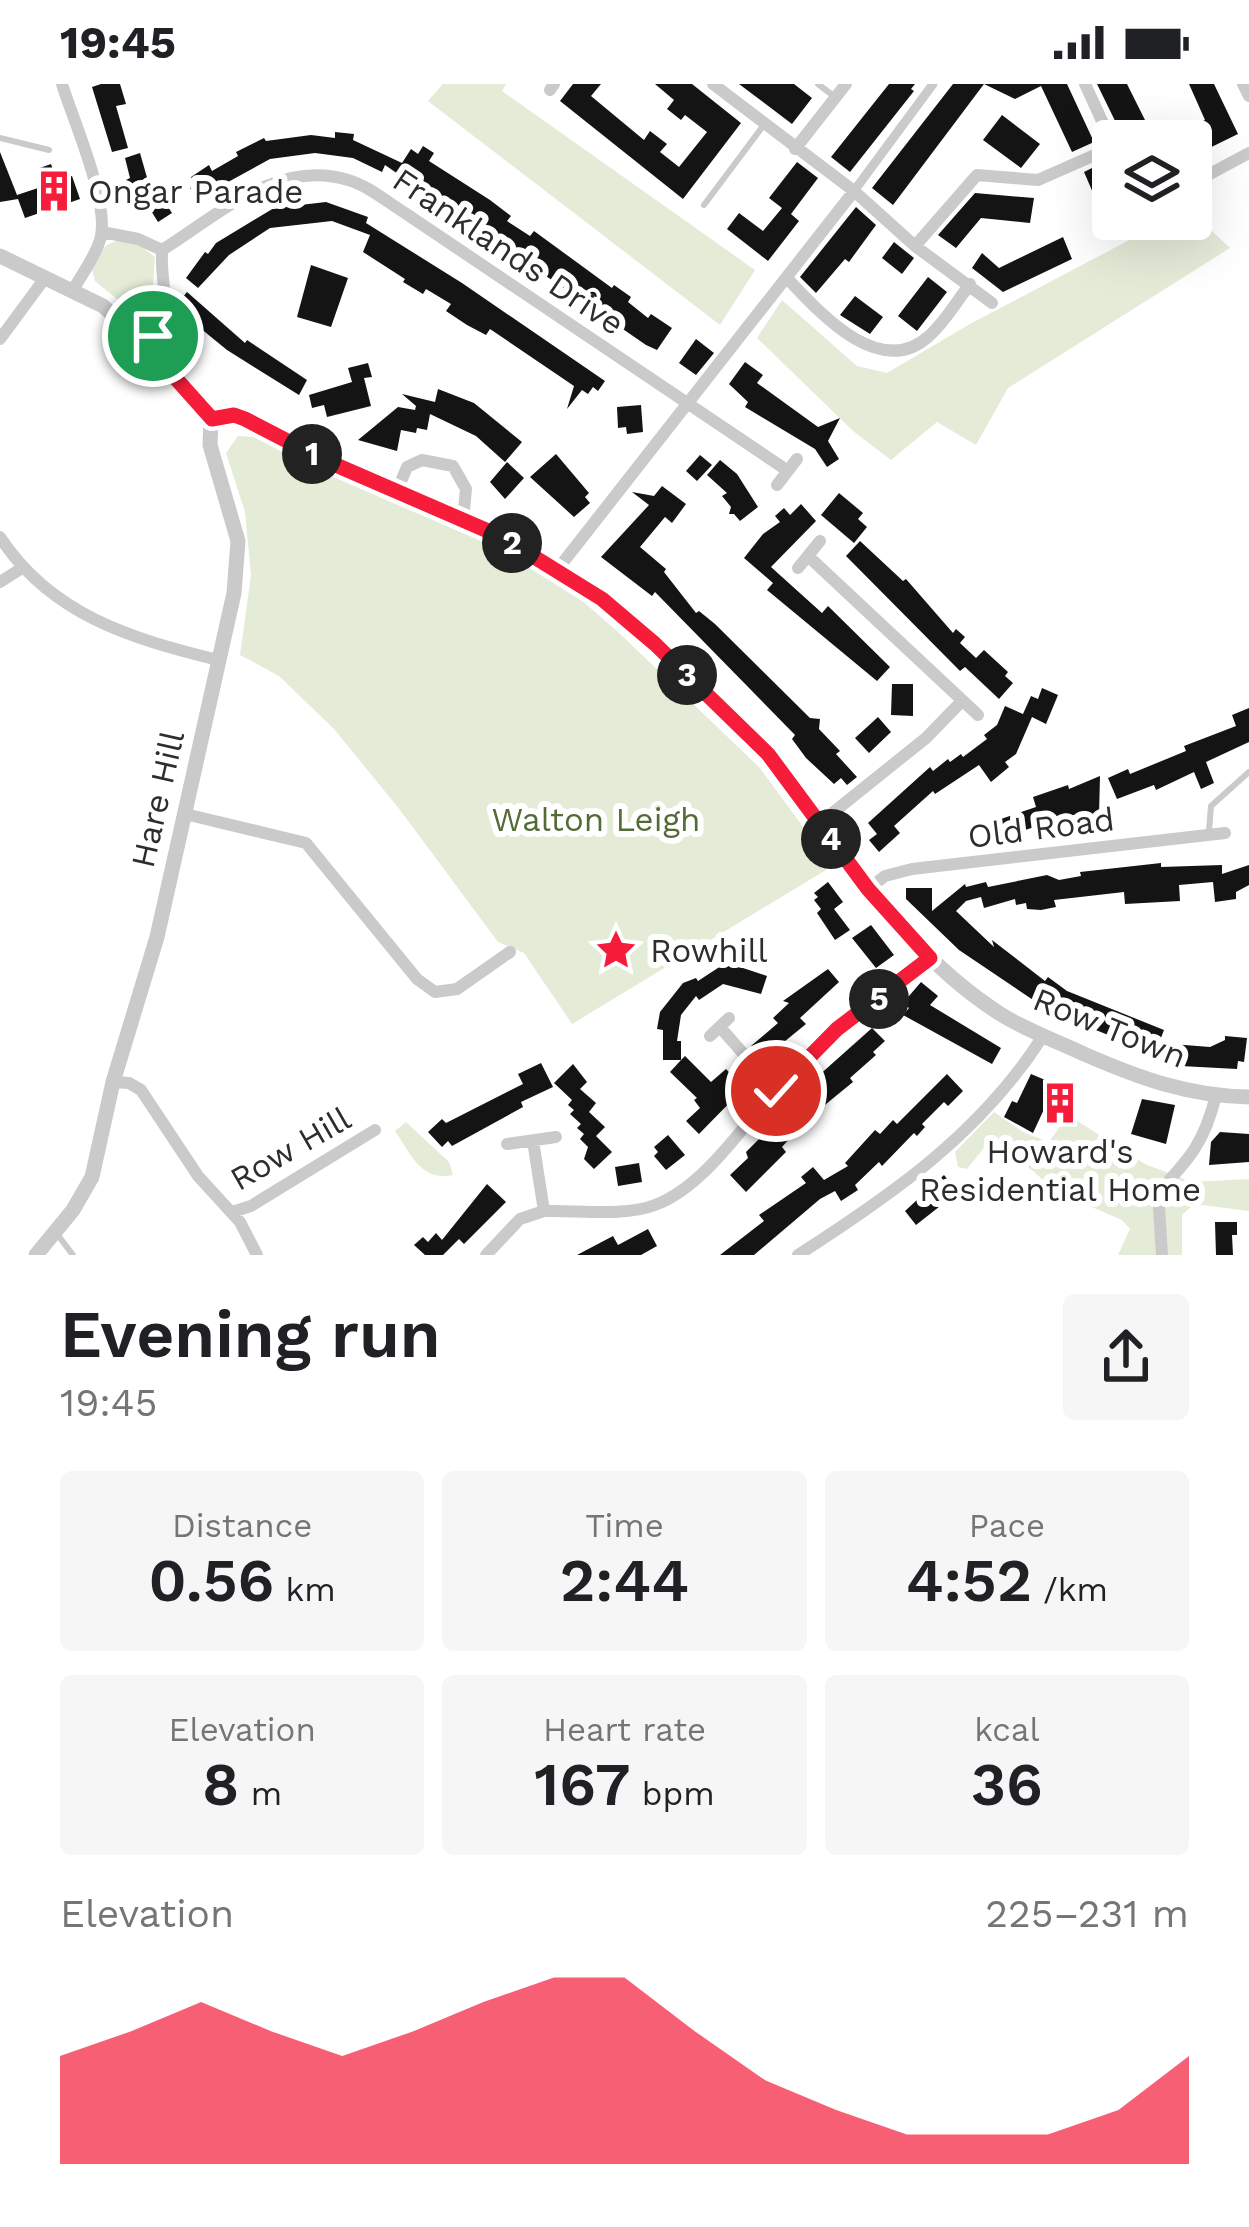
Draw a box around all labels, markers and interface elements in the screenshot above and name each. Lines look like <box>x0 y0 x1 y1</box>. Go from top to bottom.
text: 19:45 <box>60 16 176 69</box>
map controls <box>1092 120 1212 240</box>
button: layers <box>1092 120 1212 240</box>
street label: Franklands Drive <box>386 160 632 343</box>
building icon: Ongar Parade <box>31 168 77 214</box>
place label: Ongar Parade <box>88 172 303 211</box>
pin <box>102 285 204 387</box>
icon: arrive <box>120 303 186 369</box>
pin: 1 <box>282 424 342 484</box>
text: 1 <box>305 434 319 473</box>
pin: 2 <box>482 513 542 573</box>
text: 2 <box>502 523 522 562</box>
pin: 3 <box>657 645 717 705</box>
text: 3 <box>677 655 697 694</box>
street label: Hare Hill <box>123 727 192 871</box>
street label: Old Road <box>966 799 1117 856</box>
park label: Walton Leigh <box>492 800 700 839</box>
pin: 4 <box>801 809 861 869</box>
text: 4 <box>820 819 842 858</box>
place icon: Rowhill <box>593 927 639 973</box>
place label: Rowhill <box>650 931 768 970</box>
pin: 5 <box>849 969 909 1029</box>
text: 5 <box>869 979 889 1018</box>
street label: Row Town <box>1028 979 1192 1076</box>
pin <box>725 1040 827 1142</box>
icon: check <box>743 1058 809 1124</box>
building icon: Howard's Residential Home <box>1037 1080 1083 1126</box>
street label: Row Hill <box>223 1099 357 1198</box>
place label: Howard's Residential Home <box>919 1132 1201 1209</box>
button: share <box>1063 1294 1189 1420</box>
text: Evening run <box>60 1296 441 1373</box>
text: 19:45 <box>60 1380 157 1425</box>
text: Distance <box>172 1506 312 1545</box>
text: Time <box>585 1506 664 1545</box>
text: Pace <box>969 1506 1045 1545</box>
text: 0.56 <box>149 1545 274 1616</box>
text: 2:44 <box>560 1545 689 1616</box>
text: 4:52 <box>906 1545 1032 1616</box>
text: km <box>274 1570 336 1609</box>
text: /km <box>1032 1570 1108 1609</box>
text: Elevation <box>169 1710 316 1749</box>
text: Heart rate <box>543 1710 706 1749</box>
text: kcal <box>974 1710 1040 1749</box>
text: 8 <box>202 1749 240 1820</box>
text: 167 <box>534 1749 631 1820</box>
text: 36 <box>971 1749 1043 1820</box>
text: m <box>240 1774 282 1813</box>
text: bpm <box>631 1774 715 1813</box>
text: Elevation <box>60 1891 234 1936</box>
text: 225–231 m <box>985 1891 1189 1936</box>

